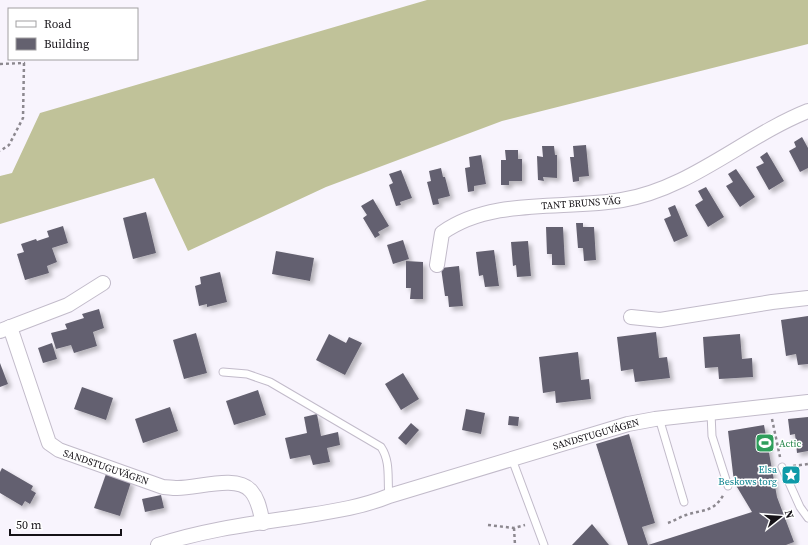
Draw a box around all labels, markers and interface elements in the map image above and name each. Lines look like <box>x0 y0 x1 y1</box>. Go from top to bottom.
legend <box>8 8 138 60</box>
text: Road <box>44 16 71 32</box>
text: Building <box>44 36 89 52</box>
street label: TANT BRUNS VÄG <box>541 194 621 212</box>
street label: SANDSTUGUVÄGEN <box>551 415 641 453</box>
sports icon: Actic <box>754 432 776 454</box>
place label: Actic <box>779 437 802 450</box>
street label: SANDSTUGUVÄGEN <box>62 446 150 488</box>
place label: Elsa Beskows torg <box>718 463 778 488</box>
place icon: Elsa Beskows torg <box>780 464 802 486</box>
north arrow <box>760 497 800 537</box>
text: N <box>781 508 797 520</box>
scale bar <box>10 511 121 537</box>
text: 50 m <box>16 517 42 533</box>

